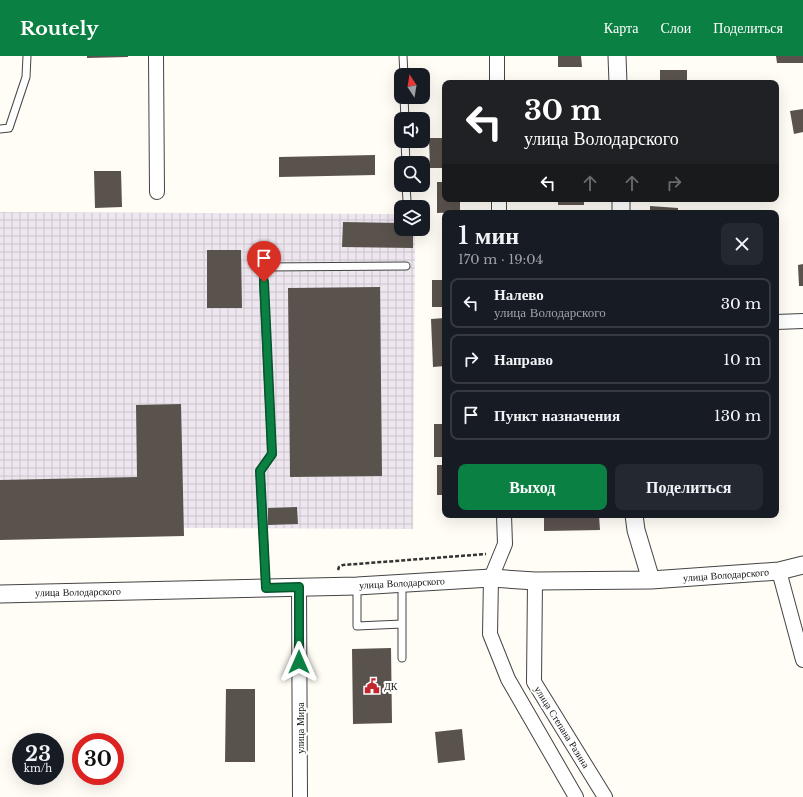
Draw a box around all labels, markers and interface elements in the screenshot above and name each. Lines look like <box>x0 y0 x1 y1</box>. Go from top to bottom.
text: Routely <box>20 17 98 40</box>
text: Карта <box>604 19 638 37</box>
text: Слои <box>660 19 691 37</box>
text: Поделиться <box>713 19 783 37</box>
north arrow <box>394 68 430 104</box>
map controls <box>394 68 430 236</box>
text: 30 m <box>524 93 601 128</box>
icon: left <box>458 96 510 148</box>
button: sound <box>394 112 430 148</box>
text: улица Володарского <box>524 128 679 150</box>
button: search <box>394 156 430 192</box>
icon: left <box>537 172 559 194</box>
icon: ahead <box>579 172 601 194</box>
icon: ahead <box>621 172 643 194</box>
icon: right <box>663 172 685 194</box>
button: layers <box>394 200 430 236</box>
text: 1 мин <box>458 221 519 250</box>
button: close <box>721 223 763 265</box>
pin <box>247 241 281 282</box>
icon: arrive <box>253 247 275 269</box>
text: 170 m · 19:04 <box>458 251 543 268</box>
text: Налево <box>494 285 544 304</box>
icon: left <box>460 292 482 314</box>
text: 30 m <box>721 294 761 313</box>
text: улица Володарского <box>494 304 606 321</box>
icon: right <box>460 348 482 370</box>
text: Направо <box>494 350 553 369</box>
text: 10 m <box>723 350 761 369</box>
icon: arrive <box>460 404 482 426</box>
text: Пункт назначения <box>494 406 620 425</box>
text: 130 m <box>714 406 761 425</box>
button: Выход <box>458 464 607 510</box>
button: Поделиться <box>615 464 763 510</box>
street label: улица Володарского <box>683 566 769 584</box>
street label: улица Володарского <box>359 574 445 592</box>
street label: улица Володарского <box>35 585 121 599</box>
position arrow <box>278 641 320 683</box>
public building icon: ДК <box>363 677 381 695</box>
place label: ДК <box>384 680 398 693</box>
street label: улица Степана Разина <box>531 684 593 771</box>
street label: улица Мира <box>294 702 307 754</box>
speed limit sign: 30 <box>72 733 124 785</box>
text: 23 <box>25 742 51 766</box>
text: km/h <box>24 762 52 775</box>

